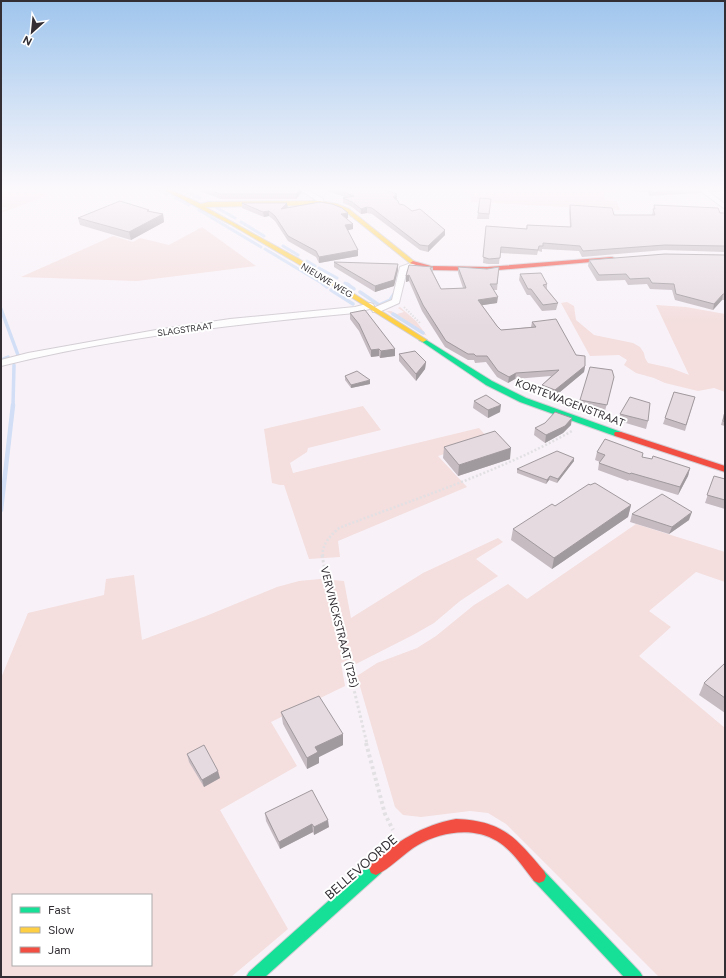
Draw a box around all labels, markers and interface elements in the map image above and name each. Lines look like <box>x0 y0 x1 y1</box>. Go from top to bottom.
north arrow <box>12 12 52 52</box>
text: N <box>21 33 34 48</box>
street label: NIEUWE WEG <box>299 260 355 300</box>
street label: SLAGSTRAAT <box>156 320 214 338</box>
street label: KORTEWAGENSTRAAT <box>514 376 626 430</box>
street label: VERVINCKSTRAAT (T25) <box>318 565 360 689</box>
street label: BELLEVOORDE <box>322 832 400 902</box>
legend <box>12 894 152 966</box>
text: Fast <box>48 903 71 917</box>
text: Slow <box>48 923 75 937</box>
text: Jam <box>48 943 71 957</box>

